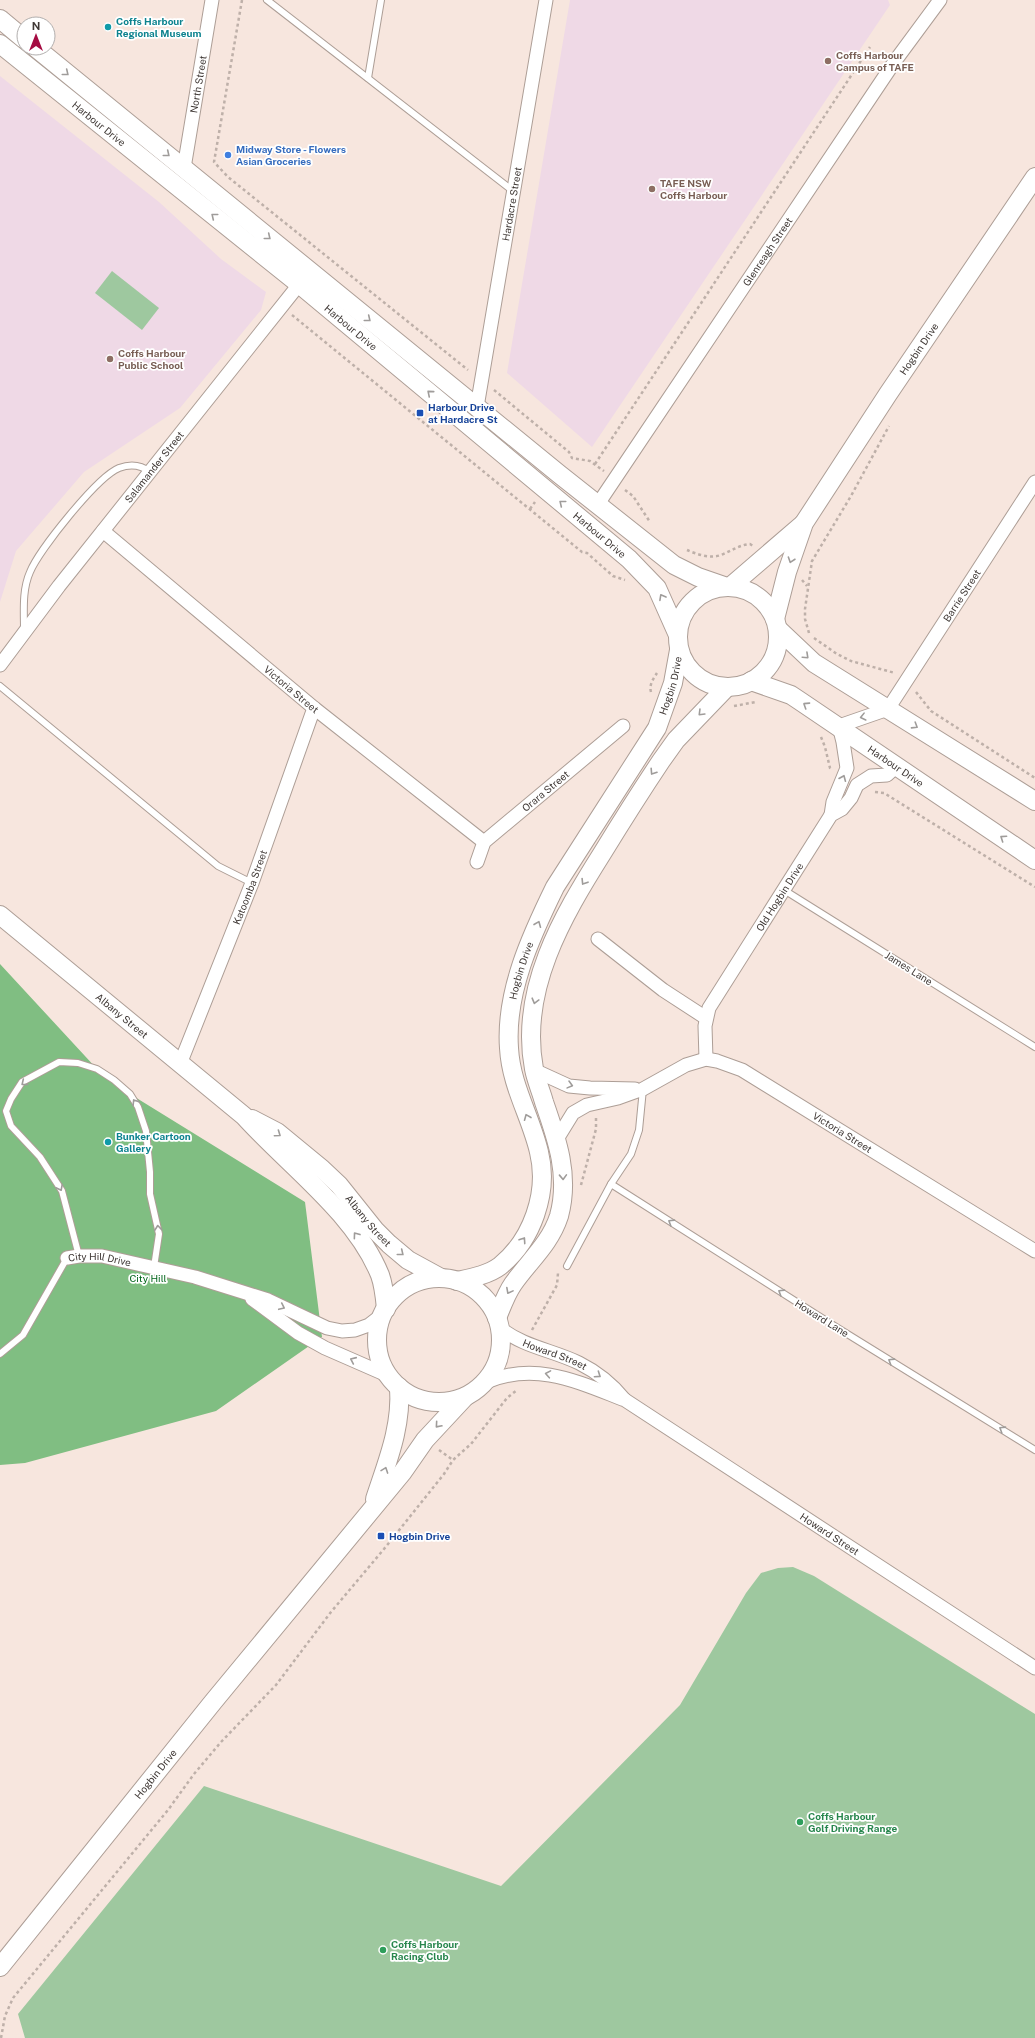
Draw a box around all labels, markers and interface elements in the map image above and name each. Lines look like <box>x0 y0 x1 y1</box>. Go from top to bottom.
place label: Coffs Harbour Regional Museum <box>116 15 201 39</box>
north arrow <box>16 16 56 56</box>
text: N <box>32 20 40 32</box>
marker: Coffs Harbour Regional Museum <box>103 22 113 32</box>
place label: Coffs Harbour Campus of TAFE <box>836 49 914 73</box>
street label: North Street <box>187 54 209 114</box>
marker: Coffs Harbour Campus of TAFE <box>823 56 833 66</box>
one-way arrow <box>61 68 69 75</box>
street label: Harbour Drive <box>70 99 128 149</box>
place label: Midway Store - Flowers Asian Groceries <box>236 143 346 167</box>
one-way arrow <box>162 150 170 157</box>
marker: Midway Store - Flowers Asian Groceries <box>223 150 233 160</box>
street label: Hardacre Street <box>499 166 524 242</box>
place label: TAFE NSW Coffs Harbour <box>660 177 727 201</box>
marker: TAFE NSW Coffs Harbour <box>647 184 657 194</box>
one-way arrow <box>212 214 219 221</box>
street label: Glenreagh Street <box>740 215 795 288</box>
one-way arrow <box>263 232 270 239</box>
street label: Harbour Drive <box>322 302 380 353</box>
one-way arrow <box>364 314 371 321</box>
street label: Hogbin Drive <box>897 320 941 377</box>
place label: Coffs Harbour Public School <box>118 347 185 371</box>
marker: Coffs Harbour Public School <box>105 354 115 364</box>
one-way arrow <box>427 391 434 398</box>
place label: Harbour Drive at Hardacre St <box>428 401 498 425</box>
marker: Harbour Drive at Hardacre St <box>415 408 425 418</box>
street label: Salamander Street <box>122 429 186 505</box>
one-way arrow <box>560 500 567 507</box>
street label: Harbour Drive <box>571 509 629 560</box>
one-way arrow <box>787 556 796 563</box>
street label: Barrie Street <box>940 567 983 624</box>
one-way arrow <box>659 594 667 601</box>
one-way arrow <box>802 651 809 658</box>
street label: Hogbin Drive <box>656 655 684 716</box>
street label: Victoria Street <box>262 663 321 715</box>
one-way arrow <box>803 702 810 709</box>
one-way arrow <box>698 708 706 716</box>
one-way arrow <box>860 713 866 721</box>
one-way arrow <box>911 722 918 729</box>
street label: Harbour Drive <box>866 743 926 789</box>
street label: Orara Street <box>519 768 571 814</box>
one-way arrow <box>651 768 658 775</box>
one-way arrow <box>838 775 846 782</box>
one-way arrow <box>1000 835 1007 843</box>
street label: Katoomba Street <box>230 848 269 926</box>
street label: Old Hogbin Drive <box>753 860 806 933</box>
one-way arrow <box>581 878 589 885</box>
one-way arrow <box>533 920 541 927</box>
street label: Hogbin Drive <box>506 939 536 1001</box>
street label: James Lane <box>883 949 935 988</box>
street label: Albany Street <box>93 990 151 1041</box>
one-way arrow <box>531 998 539 1005</box>
one-way arrow <box>21 1078 29 1085</box>
one-way arrow <box>566 1080 573 1089</box>
one-way arrow <box>132 1099 139 1106</box>
street label: Victoria Street <box>811 1109 874 1155</box>
one-way arrow <box>523 1113 531 1120</box>
one-way arrow <box>274 1129 281 1137</box>
place label: Bunker Cartoon Gallery <box>116 1130 191 1154</box>
marker: Bunker Cartoon Gallery <box>103 1137 113 1147</box>
one-way arrow <box>559 1174 567 1180</box>
one-way arrow <box>55 1184 63 1191</box>
street label: Albany Street <box>343 1192 394 1249</box>
one-way arrow <box>668 1219 675 1227</box>
one-way arrow <box>154 1225 163 1231</box>
one-way arrow <box>354 1232 361 1239</box>
one-way arrow <box>518 1237 525 1244</box>
one-way arrow <box>396 1249 403 1256</box>
street label: City Hill Drive <box>67 1250 133 1268</box>
park label: City Hill <box>129 1272 167 1284</box>
one-way arrow <box>507 1287 514 1294</box>
one-way arrow <box>778 1289 785 1297</box>
street label: Howard Lane <box>793 1297 851 1339</box>
one-way arrow <box>278 1302 285 1310</box>
street label: Howard Street <box>521 1336 589 1372</box>
one-way arrow <box>350 1357 357 1365</box>
one-way arrow <box>888 1358 895 1366</box>
one-way arrow <box>594 1370 601 1378</box>
one-way arrow <box>545 1371 551 1379</box>
one-way arrow <box>435 1420 442 1428</box>
one-way arrow <box>999 1426 1006 1434</box>
one-way arrow <box>380 1467 389 1474</box>
street label: Howard Street <box>798 1510 862 1557</box>
place label: Hogbin Drive <box>389 1530 451 1542</box>
marker: Hogbin Drive <box>376 1531 386 1541</box>
street label: Hogbin Drive <box>132 1746 179 1801</box>
place label: Coffs Harbour Golf Driving Range <box>808 1810 898 1834</box>
marker: Coffs Harbour Golf Driving Range <box>795 1817 805 1827</box>
place label: Coffs Harbour Racing Club <box>391 1938 458 1962</box>
marker: Coffs Harbour Racing Club <box>378 1945 388 1955</box>

